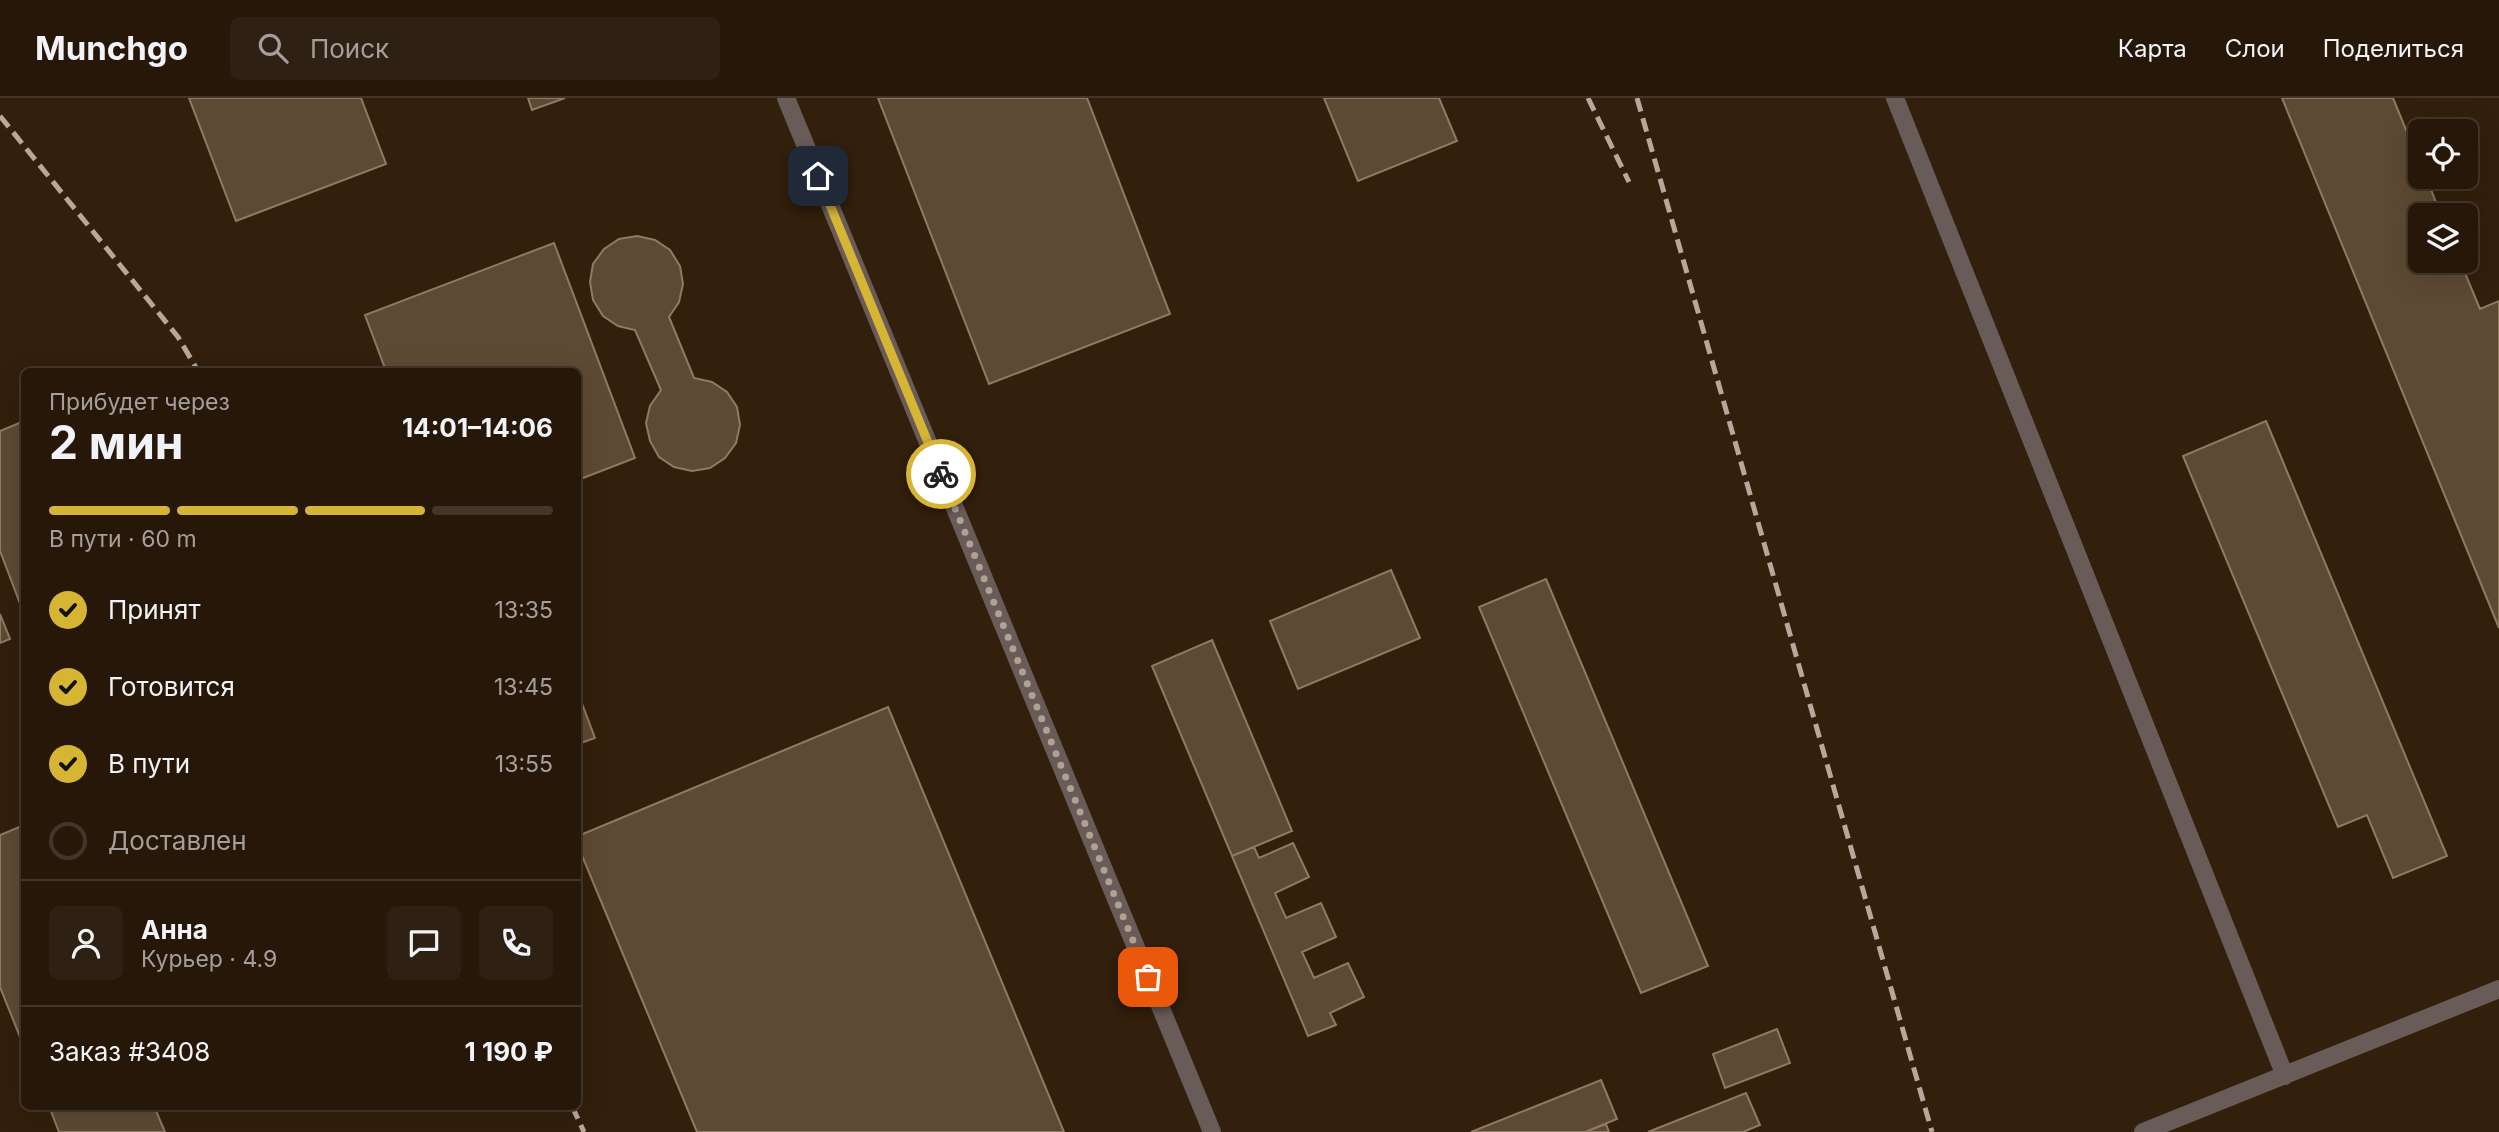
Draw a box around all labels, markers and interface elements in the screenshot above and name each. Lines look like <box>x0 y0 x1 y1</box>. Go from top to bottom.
search box <box>230 17 720 80</box>
text: Munchgo <box>35 28 188 68</box>
icon: search <box>254 29 292 67</box>
text: Поиск <box>310 33 389 64</box>
text: Карта <box>2118 34 2187 63</box>
text: Слои <box>2225 34 2285 63</box>
text: Поделиться <box>2323 34 2464 63</box>
map controls <box>2408 119 2478 273</box>
button: locate <box>2408 119 2478 189</box>
pin <box>788 146 848 206</box>
icon: home <box>799 157 837 195</box>
button: layers <box>2408 203 2478 273</box>
text: Прибудет через <box>49 388 230 416</box>
text: 14:01–14:06 <box>402 412 553 443</box>
text: 2 мин <box>49 414 184 470</box>
courier <box>906 439 976 509</box>
icon: bike <box>922 455 960 493</box>
text: В пути · 60 m <box>49 525 197 553</box>
icon: check <box>49 591 87 629</box>
text: Принят <box>108 594 201 625</box>
text: 13:35 <box>495 596 553 624</box>
icon: check <box>49 668 87 706</box>
text: Готовится <box>108 671 235 702</box>
text: 13:45 <box>494 673 553 701</box>
icon: check <box>49 745 87 783</box>
text: В пути <box>108 748 190 779</box>
text: 13:55 <box>495 750 553 778</box>
text: Доставлен <box>108 825 247 856</box>
button: person <box>49 906 123 980</box>
button: chat <box>387 906 461 980</box>
button: phone <box>479 906 553 980</box>
text: Анна <box>141 914 208 945</box>
text: Курьер · 4.9 <box>141 945 277 973</box>
pin <box>1118 947 1178 1007</box>
icon: bag <box>1129 958 1167 996</box>
text: Заказ #3408 <box>49 1036 210 1067</box>
text: 1 190 ₽ <box>465 1036 553 1067</box>

